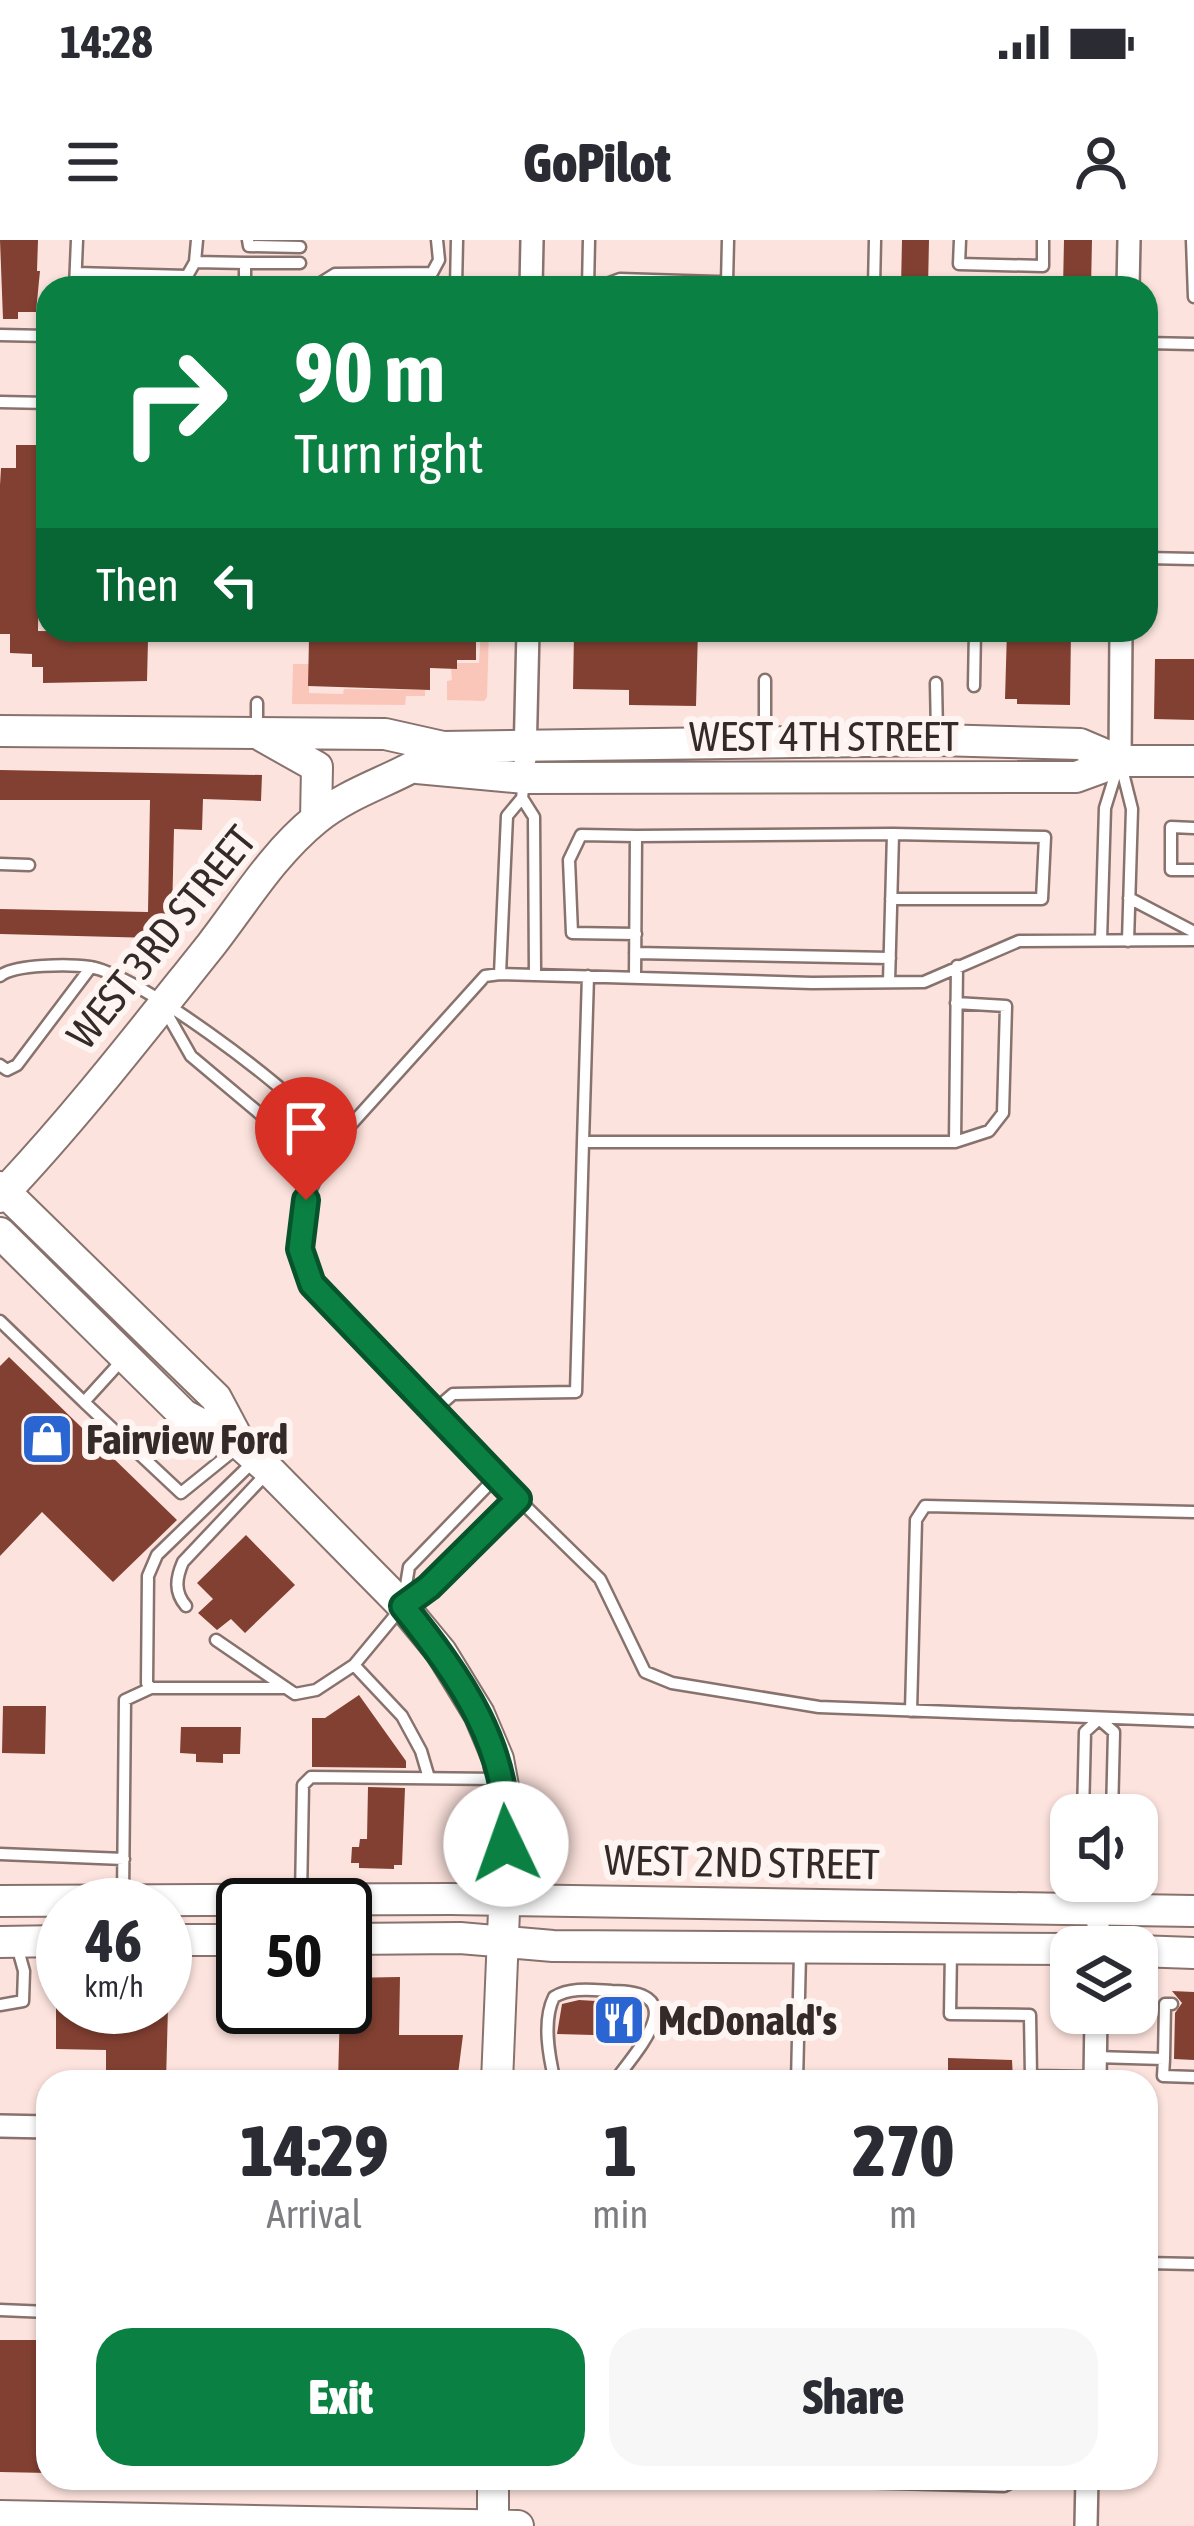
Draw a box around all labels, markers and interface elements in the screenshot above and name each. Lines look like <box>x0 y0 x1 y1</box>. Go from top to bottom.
text: 14:28 <box>60 16 153 68</box>
icon: menu <box>60 129 126 195</box>
icon: person <box>1068 129 1134 195</box>
text: GoPilot <box>523 132 671 193</box>
icon: right <box>96 324 252 480</box>
text: 90 m <box>294 324 445 420</box>
text: Turn right <box>294 423 484 484</box>
icon: left <box>203 552 269 618</box>
text: Then <box>96 559 179 611</box>
street label: WEST 4TH STREET <box>689 712 959 760</box>
street label: WEST 3RD STREET <box>57 816 265 1058</box>
pin <box>255 1077 357 1200</box>
icon: arrive <box>273 1095 339 1161</box>
shop icon: Fairview Ford <box>19 1411 75 1467</box>
place label: Fairview Ford <box>86 1415 288 1463</box>
position arrow <box>443 1781 569 1907</box>
map controls <box>1050 1794 1158 2034</box>
button: sound <box>1050 1794 1158 1902</box>
street label: WEST 2ND STREET <box>604 1836 880 1888</box>
speed limit sign: 50 <box>216 1878 372 2034</box>
text: 46 <box>86 1906 142 1975</box>
button: layers <box>1050 1926 1158 2034</box>
text: km/h <box>84 1969 144 2003</box>
restaurant icon: McDonald's <box>591 1992 647 2048</box>
place label: McDonald's <box>658 1996 837 2044</box>
text: 14:29 <box>240 2109 388 2191</box>
text: 1 <box>603 2109 637 2191</box>
text: 270 <box>852 2109 954 2191</box>
text: Arrival <box>267 2192 362 2236</box>
text: min <box>592 2192 648 2236</box>
text: m <box>889 2192 917 2236</box>
button: Exit <box>96 2328 585 2466</box>
button: Share <box>609 2328 1098 2466</box>

